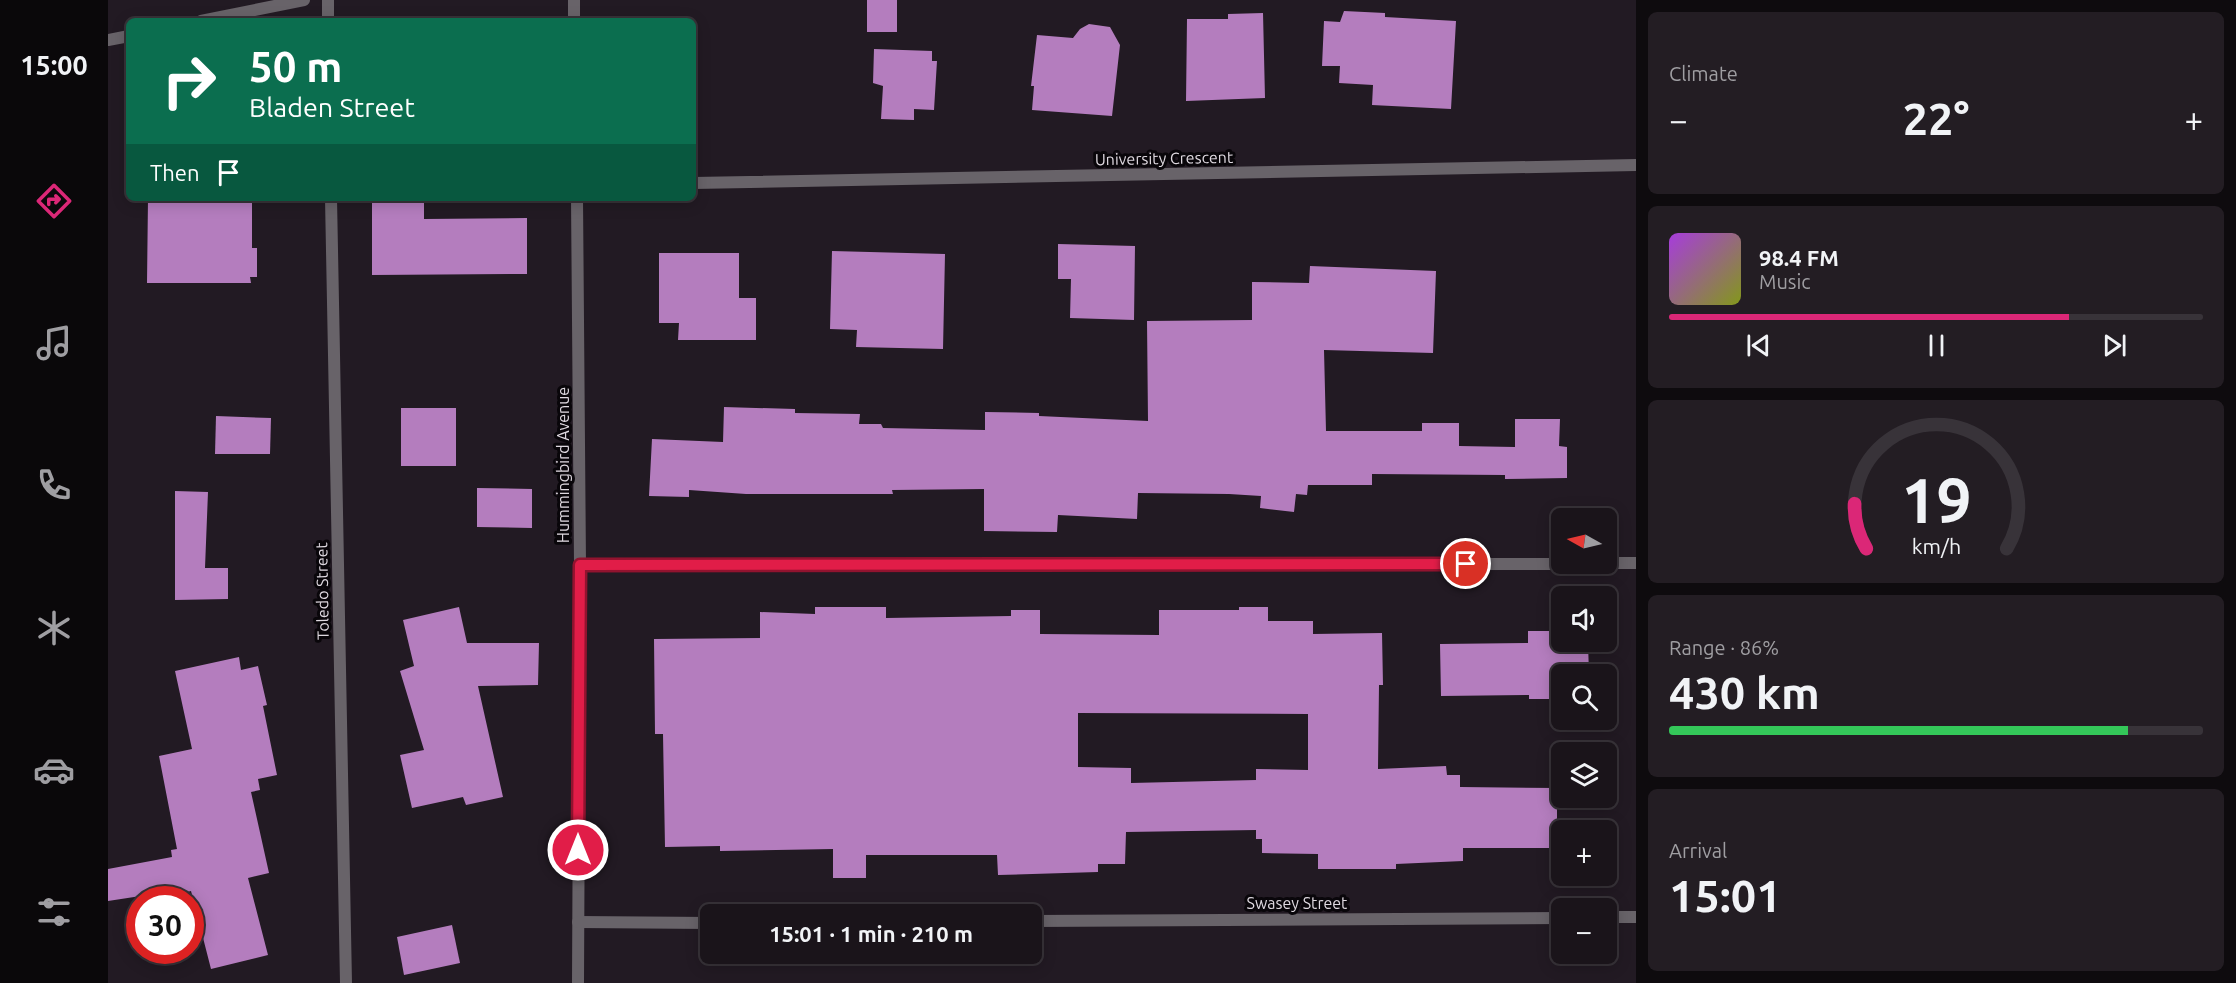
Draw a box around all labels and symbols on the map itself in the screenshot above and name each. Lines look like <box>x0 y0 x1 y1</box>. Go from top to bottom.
street label: University Crescent <box>1095 148 1234 168</box>
street label: Hummingbird Avenue <box>554 387 572 543</box>
north arrow <box>1551 508 1617 574</box>
pin <box>1440 538 1491 589</box>
street label: Toledo Street <box>312 541 332 640</box>
position arrow <box>546 818 610 882</box>
speed limit sign: 30 <box>126 886 204 964</box>
street label: Swasey Street <box>1247 894 1348 912</box>

